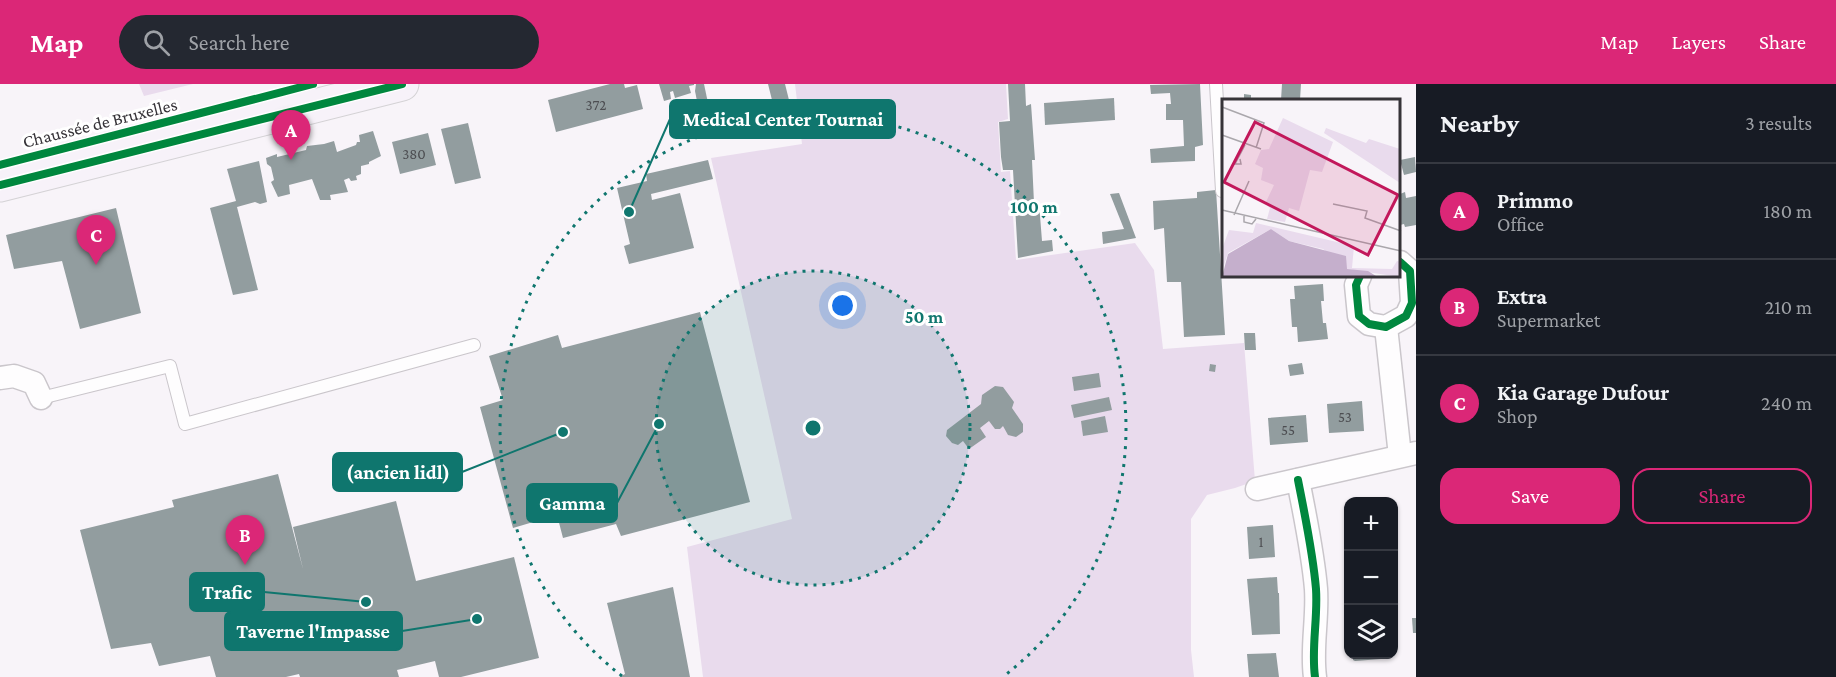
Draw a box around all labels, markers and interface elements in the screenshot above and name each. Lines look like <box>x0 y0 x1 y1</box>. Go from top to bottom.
search box <box>119 15 539 69</box>
icon: search <box>140 26 173 59</box>
text: Map <box>30 27 83 58</box>
text: Search here <box>188 30 289 55</box>
text: Map <box>1600 30 1639 54</box>
text: Layers <box>1672 30 1726 54</box>
text: Share <box>1759 30 1806 54</box>
street label: Chaussée de Bruxelles <box>21 94 179 152</box>
house number: 372 <box>585 97 607 113</box>
inset map <box>1222 99 1401 278</box>
callout: Medical Center Tournai <box>670 100 895 138</box>
text: Medical Center Tournai <box>683 108 884 130</box>
text: Nearby <box>1440 109 1519 138</box>
pin: A <box>272 110 310 160</box>
text: 3 results <box>1745 112 1812 134</box>
house number: 380 <box>402 146 426 162</box>
text: Primmo <box>1497 188 1573 213</box>
text: 100 m <box>1010 197 1058 217</box>
text: A <box>1454 200 1465 222</box>
text: 180 m <box>1763 200 1812 222</box>
text: Office <box>1497 213 1544 235</box>
pin: C <box>76 216 116 265</box>
text: Extra <box>1497 284 1547 309</box>
your location <box>828 291 857 320</box>
text: B <box>1454 296 1465 318</box>
text: 210 m <box>1765 296 1812 318</box>
text: 50 m <box>905 307 944 327</box>
text: Supermarket <box>1497 309 1600 331</box>
text: Kia Garage Dufour <box>1497 380 1669 405</box>
text: C <box>1453 392 1466 414</box>
text: 240 m <box>1761 392 1812 414</box>
text: Shop <box>1497 405 1538 427</box>
house number: 53 <box>1338 409 1352 425</box>
centre of rings <box>803 418 823 438</box>
house number: 55 <box>1281 422 1295 438</box>
callout: (ancien lidl) <box>333 453 462 491</box>
text: (ancien lidl) <box>346 461 450 484</box>
button: Save <box>1440 468 1620 524</box>
button: Share <box>1632 468 1812 524</box>
callout: Gamma <box>527 484 617 522</box>
text: Gamma <box>539 492 605 514</box>
map controls <box>1344 497 1398 659</box>
button: + <box>1344 497 1398 551</box>
pin: B <box>226 516 264 565</box>
house number: 1 <box>1259 534 1264 550</box>
button: − <box>1344 551 1398 605</box>
callout: Trafic <box>190 573 264 611</box>
text: Trafic <box>202 581 252 603</box>
button: layers <box>1344 605 1398 659</box>
callout: Taverne l'Impasse <box>225 612 402 650</box>
text: Taverne l'Impasse <box>236 620 390 642</box>

